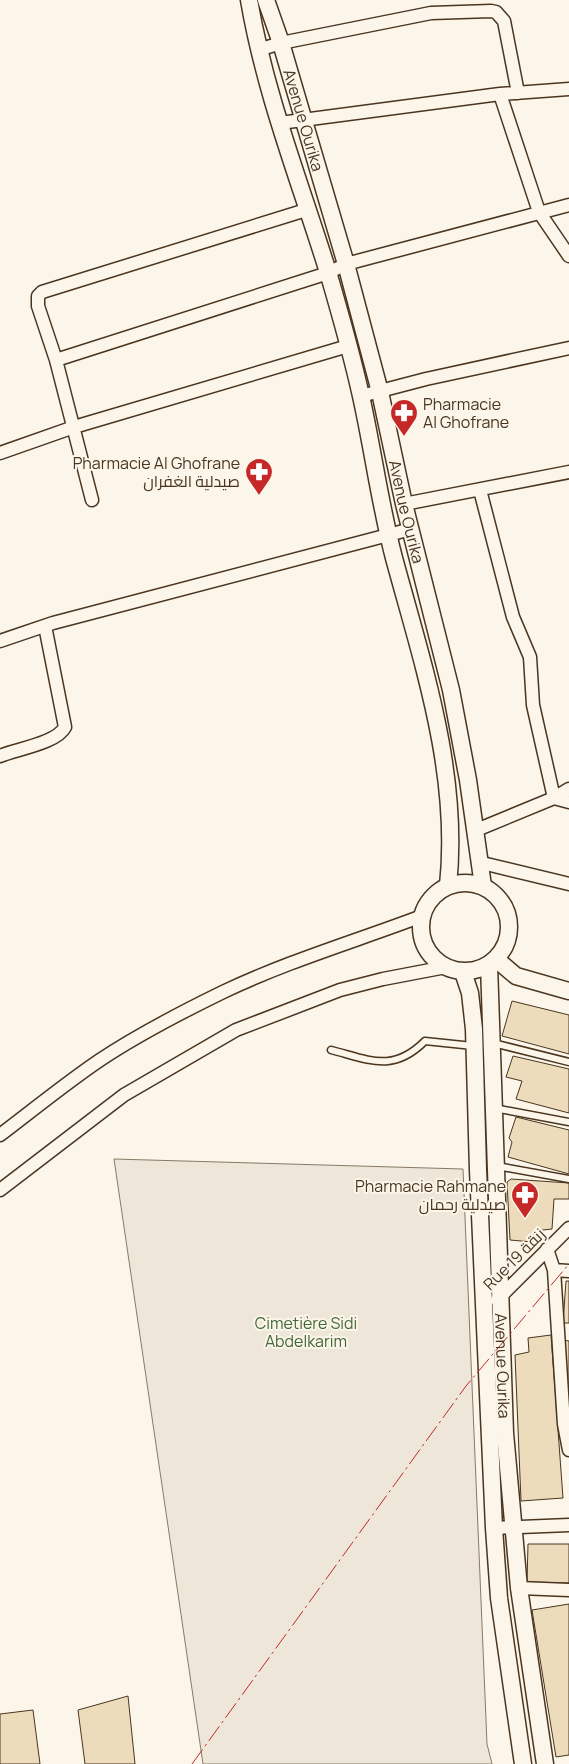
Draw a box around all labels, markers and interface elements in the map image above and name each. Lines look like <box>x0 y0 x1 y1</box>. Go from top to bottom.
street label: Avenue Ourika <box>278 66 329 174</box>
place label: Pharmacie Al Ghofrane <box>423 393 509 433</box>
pharmacy icon: Pharmacie Al Ghofrane <box>389 398 419 437</box>
place label: Pharmacie Al Ghofrane صيدلية الغفران <box>73 452 240 492</box>
pharmacy icon: Pharmacie Al Ghofrane صيدلية الغفران <box>244 457 274 496</box>
street label: Avenue Ourika <box>384 458 430 566</box>
place label: Pharmacie Rahmane صيدلية رحمان <box>355 1175 506 1215</box>
pharmacy icon: Pharmacie Rahmane صيدلية رحمان <box>510 1180 540 1219</box>
street label: Rue 19 زنقة <box>478 1223 550 1295</box>
park label: Cimetière Sidi Abdelkarim <box>255 1312 357 1352</box>
street label: Avenue Ourika <box>490 1313 515 1419</box>

